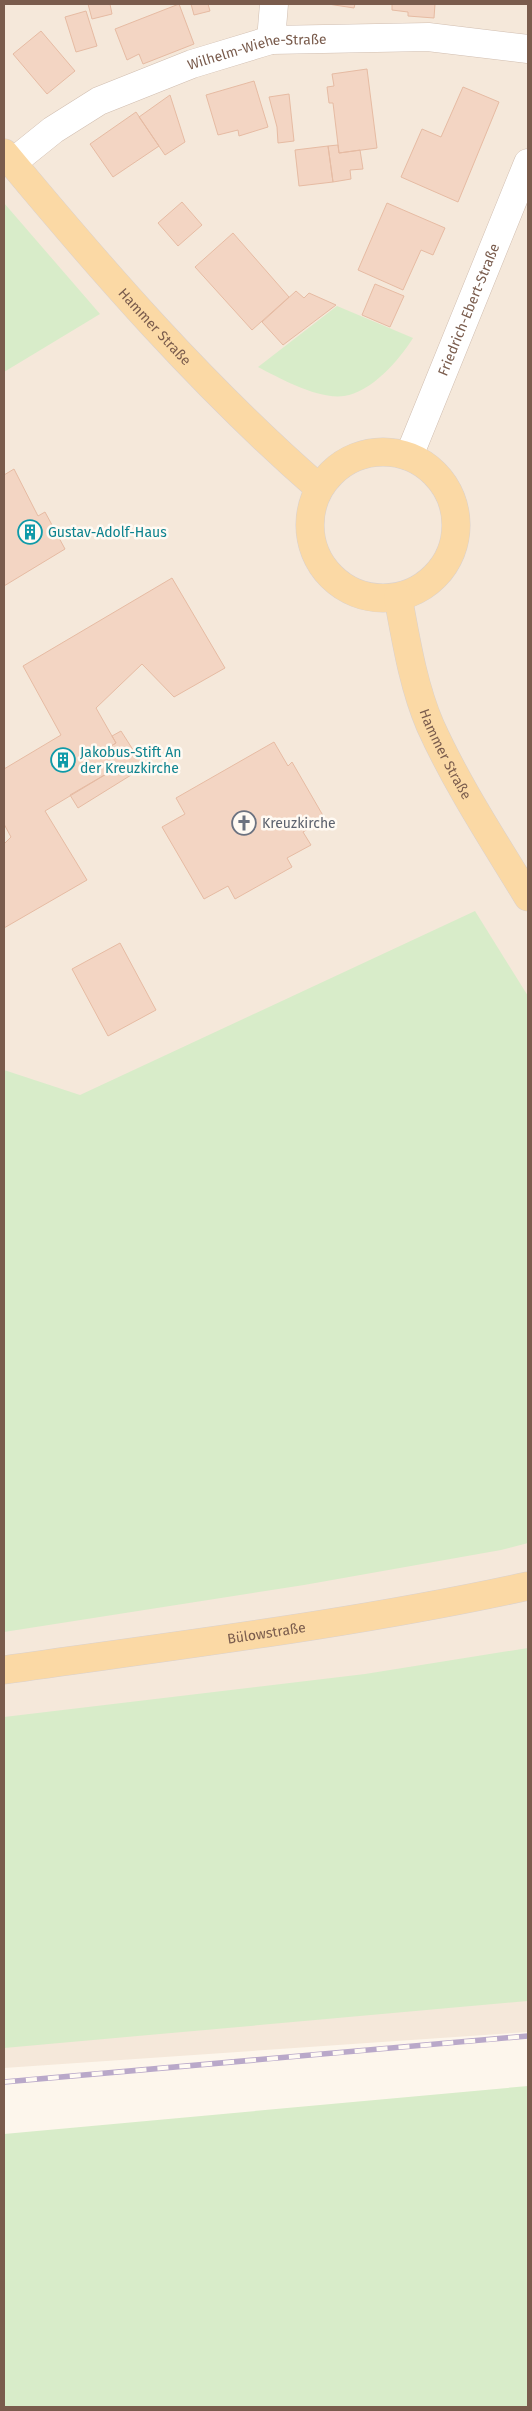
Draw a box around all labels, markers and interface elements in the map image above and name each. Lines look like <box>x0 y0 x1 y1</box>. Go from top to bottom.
street label: Wilhelm-Wiehe-Straße <box>185 30 327 73</box>
street label: Friedrich-Ebert-Straße <box>434 241 503 378</box>
street label: Hammer Straße <box>115 284 195 369</box>
building icon: Gustav-Adolf-Haus <box>17 519 43 545</box>
place label: Gustav-Adolf-Haus <box>48 524 167 541</box>
street label: Hammer Straße <box>416 706 475 802</box>
place label: Jakobus-Stift An der Kreuzkirche <box>80 744 181 777</box>
building icon: Jakobus-Stift An der Kreuzkirche <box>50 747 76 773</box>
church icon: Kreuzkirche <box>231 810 257 836</box>
place label: Kreuzkirche <box>262 815 336 832</box>
street label: Bülowstraße <box>226 1619 307 1647</box>

